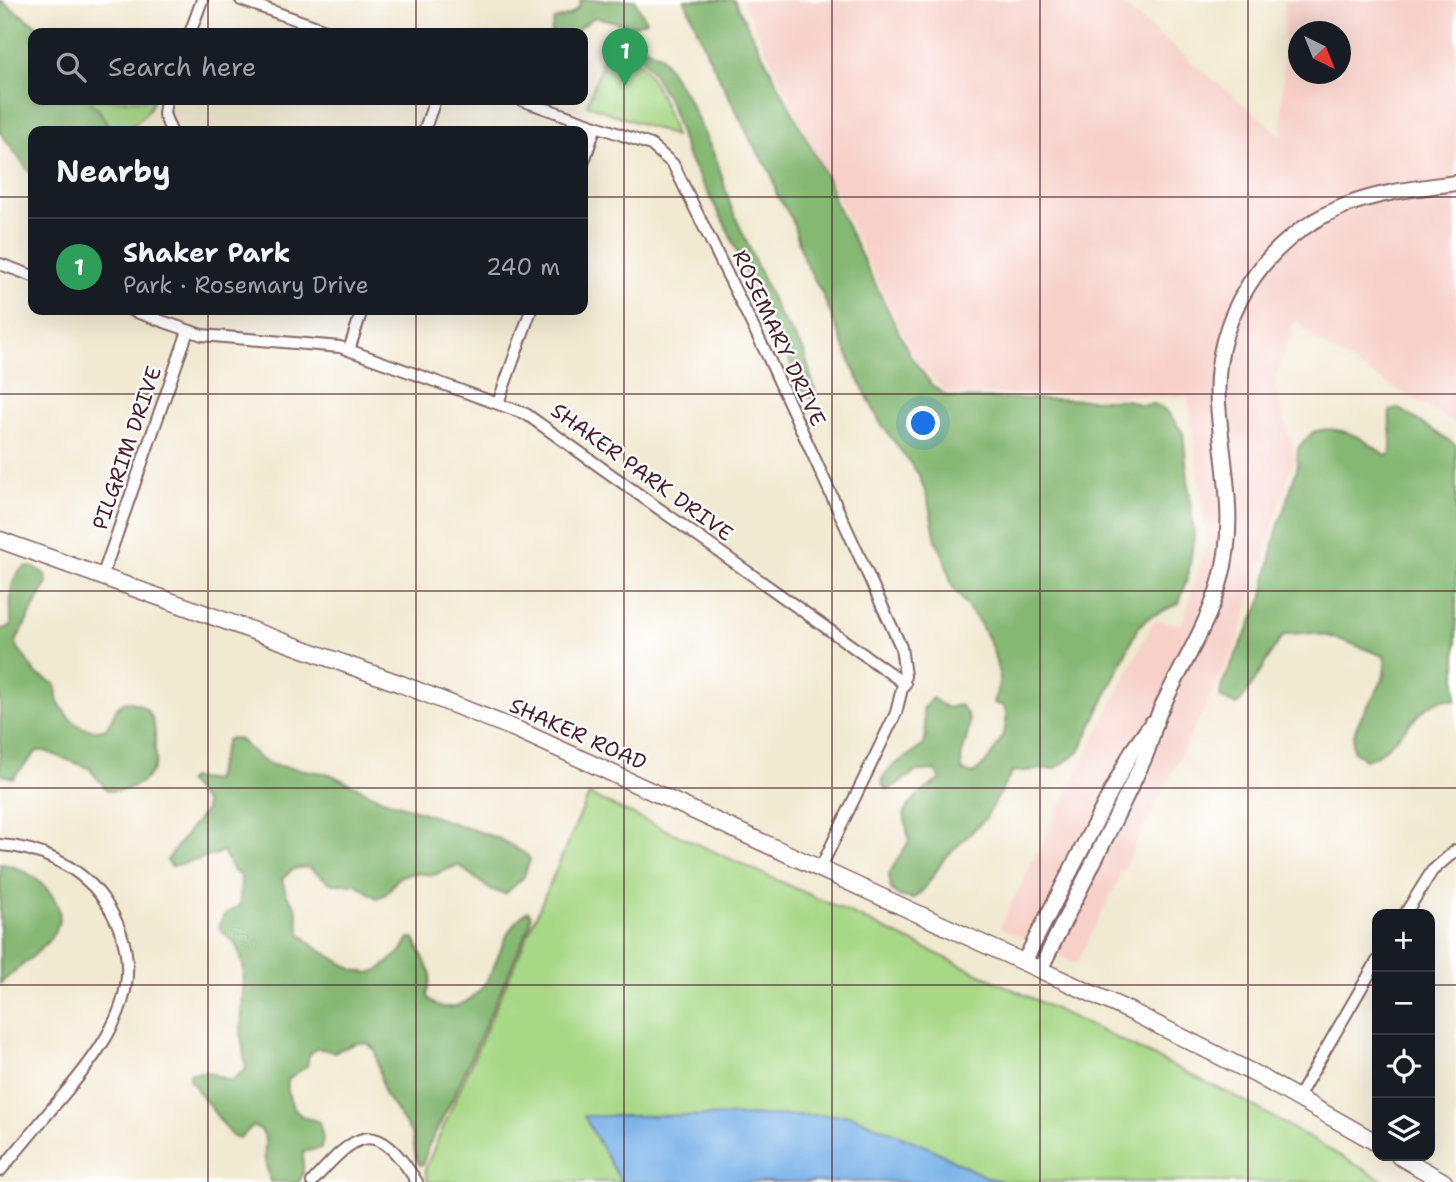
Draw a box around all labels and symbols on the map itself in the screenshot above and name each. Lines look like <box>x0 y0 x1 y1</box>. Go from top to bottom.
north arrow <box>1288 21 1351 84</box>
pin: 1 <box>602 28 648 86</box>
street label: ROSEMARY DRIVE <box>726 245 832 431</box>
street label: PILGRIM DRIVE <box>86 363 168 533</box>
street label: SHAKER PARK DRIVE <box>545 396 739 548</box>
your location <box>906 406 940 440</box>
street label: SHAKER ROAD <box>505 691 651 777</box>

